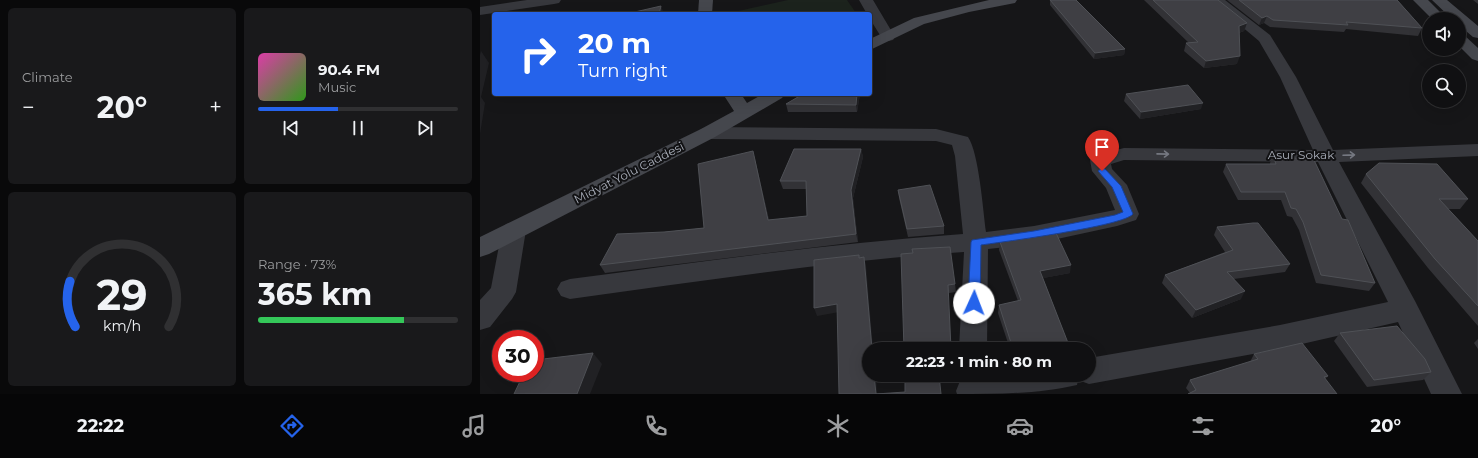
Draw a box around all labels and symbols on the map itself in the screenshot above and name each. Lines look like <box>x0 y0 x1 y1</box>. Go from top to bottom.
pin <box>1085 130 1119 171</box>
street label: Midyat Yolu Caddesi <box>571 138 686 207</box>
street label: Asur Sokak <box>1268 147 1335 162</box>
one-way arrow <box>1156 150 1169 158</box>
one-way arrow <box>1342 151 1355 159</box>
position arrow <box>953 282 995 324</box>
speed limit sign: 30 <box>492 330 544 382</box>

